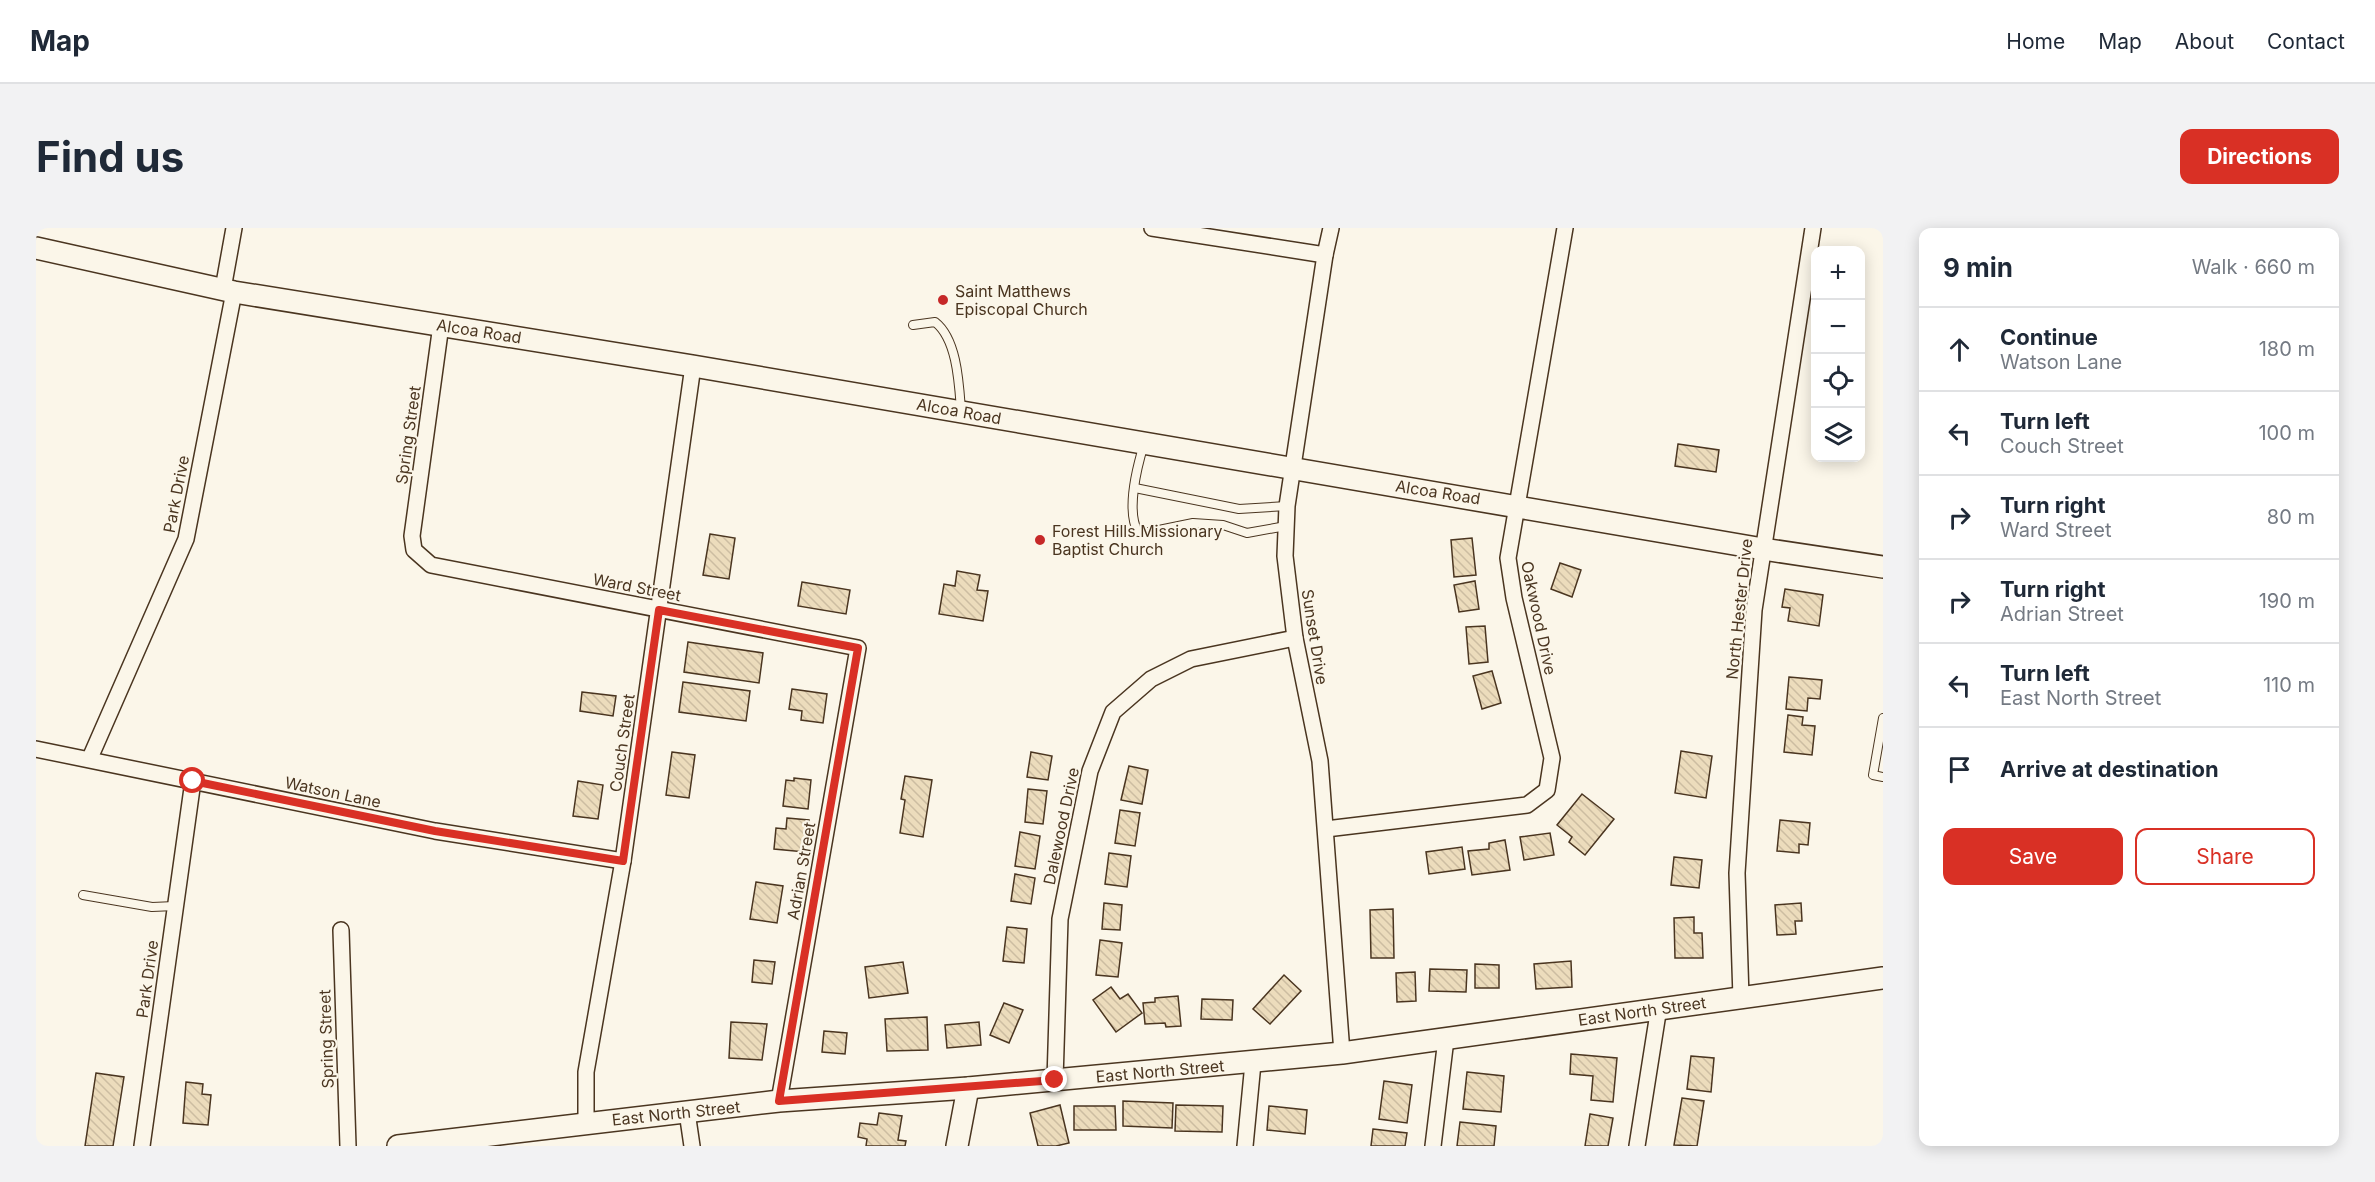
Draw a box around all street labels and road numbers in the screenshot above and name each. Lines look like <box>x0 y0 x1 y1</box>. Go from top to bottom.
street label: Alcoa Road <box>435 314 523 348</box>
street label: Spring Street <box>391 385 425 485</box>
street label: Alcoa Road <box>915 394 1003 428</box>
street label: Park Drive <box>159 454 193 534</box>
street label: Alcoa Road <box>1394 475 1482 509</box>
street label: North Hester Drive <box>1722 538 1756 680</box>
street label: Oakwood Drive <box>1517 559 1561 677</box>
street label: Ward Street <box>591 569 683 605</box>
street label: Sunset Drive <box>1298 588 1332 686</box>
street label: Couch Street <box>605 693 639 793</box>
street label: Dalewood Drive <box>1039 766 1083 886</box>
street label: Watson Lane <box>283 772 383 812</box>
street label: Adrian Street <box>783 820 819 922</box>
street label: Park Drive <box>132 939 162 1019</box>
street label: Spring Street <box>314 989 338 1089</box>
street label: East North Street <box>1577 992 1707 1030</box>
street label: East North Street <box>1095 1055 1225 1087</box>
street label: East North Street <box>611 1096 741 1130</box>

